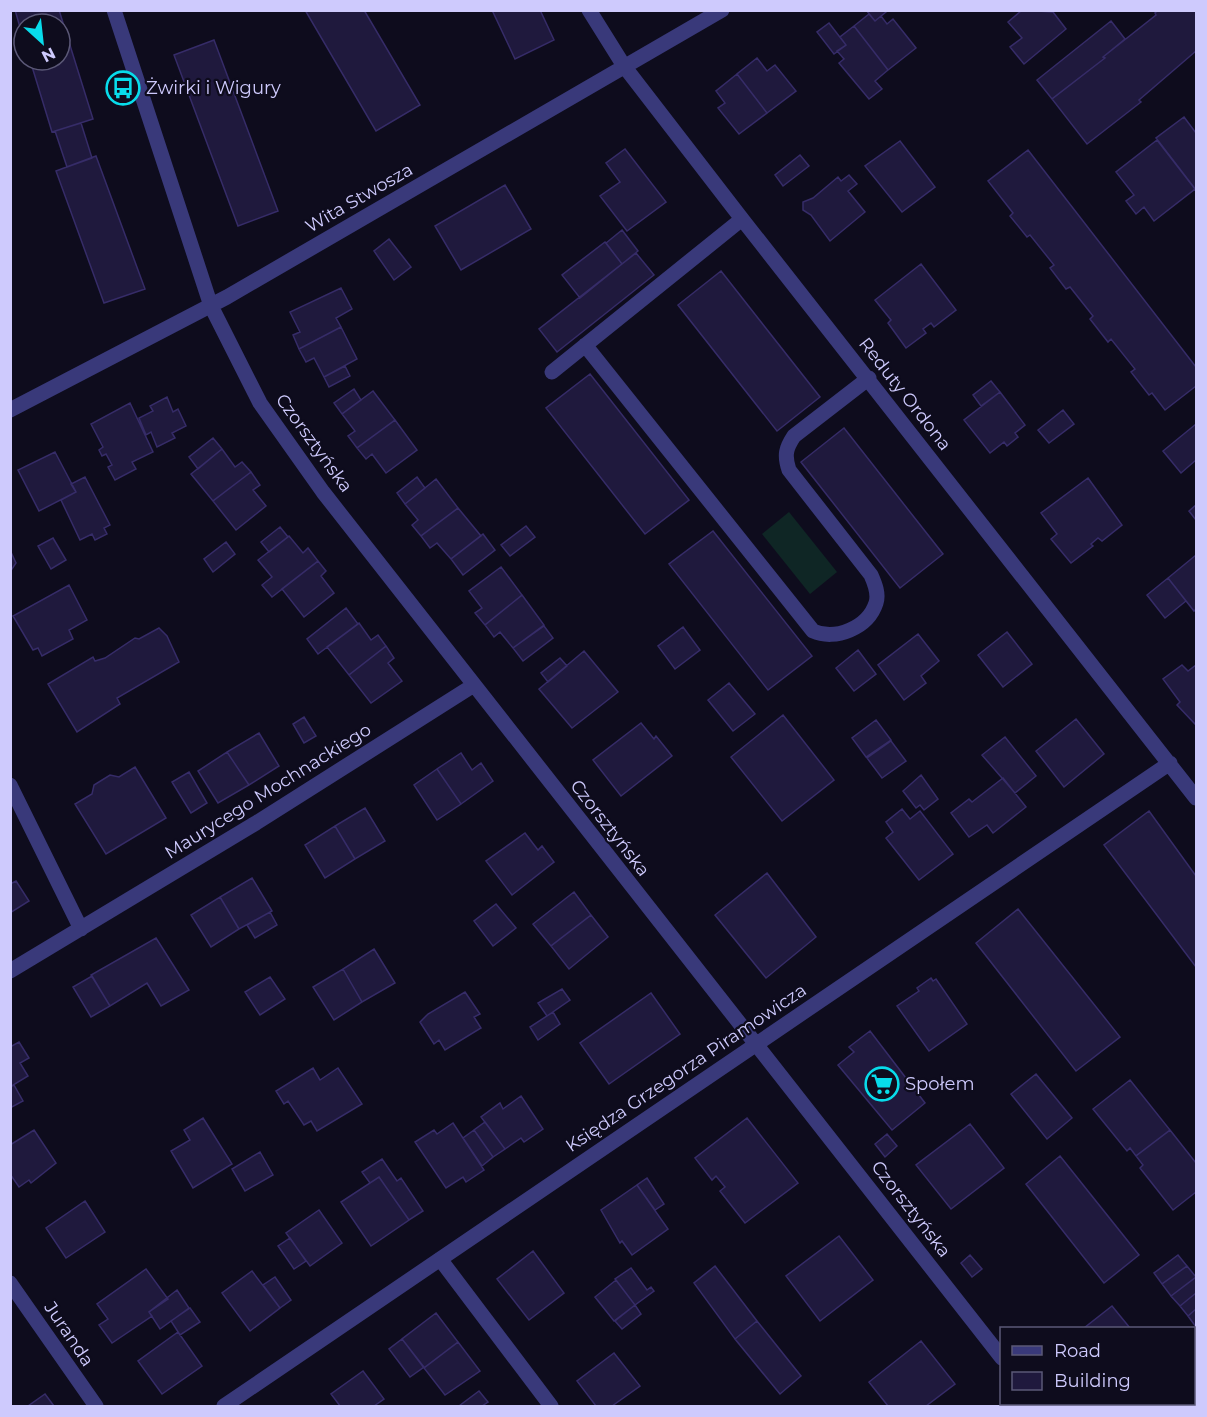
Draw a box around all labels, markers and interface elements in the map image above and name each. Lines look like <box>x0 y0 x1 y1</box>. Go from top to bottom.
north arrow <box>12 12 72 72</box>
text: N <box>39 44 59 66</box>
bus stop icon: Żwirki i Wigury <box>105 70 141 106</box>
place label: Żwirki i Wigury <box>146 77 281 99</box>
street label: Wita Stwosza <box>301 158 417 238</box>
street label: Reduty Ordona <box>854 333 956 455</box>
street label: Czorsztyńska <box>271 389 357 497</box>
street label: Maurycego Mochnackiego <box>161 718 375 864</box>
street label: Czorsztyńska <box>565 775 655 881</box>
street label: Księdza Grzegorza Piramowicza <box>561 979 811 1157</box>
supermarket icon: Społem <box>864 1066 900 1102</box>
place label: Społem <box>905 1073 975 1095</box>
street label: Czorsztyńska <box>866 1156 956 1262</box>
street label: Juranda <box>39 1297 99 1371</box>
legend <box>1000 1327 1195 1405</box>
text: Road <box>1054 1340 1101 1362</box>
text: Building <box>1054 1370 1131 1392</box>

